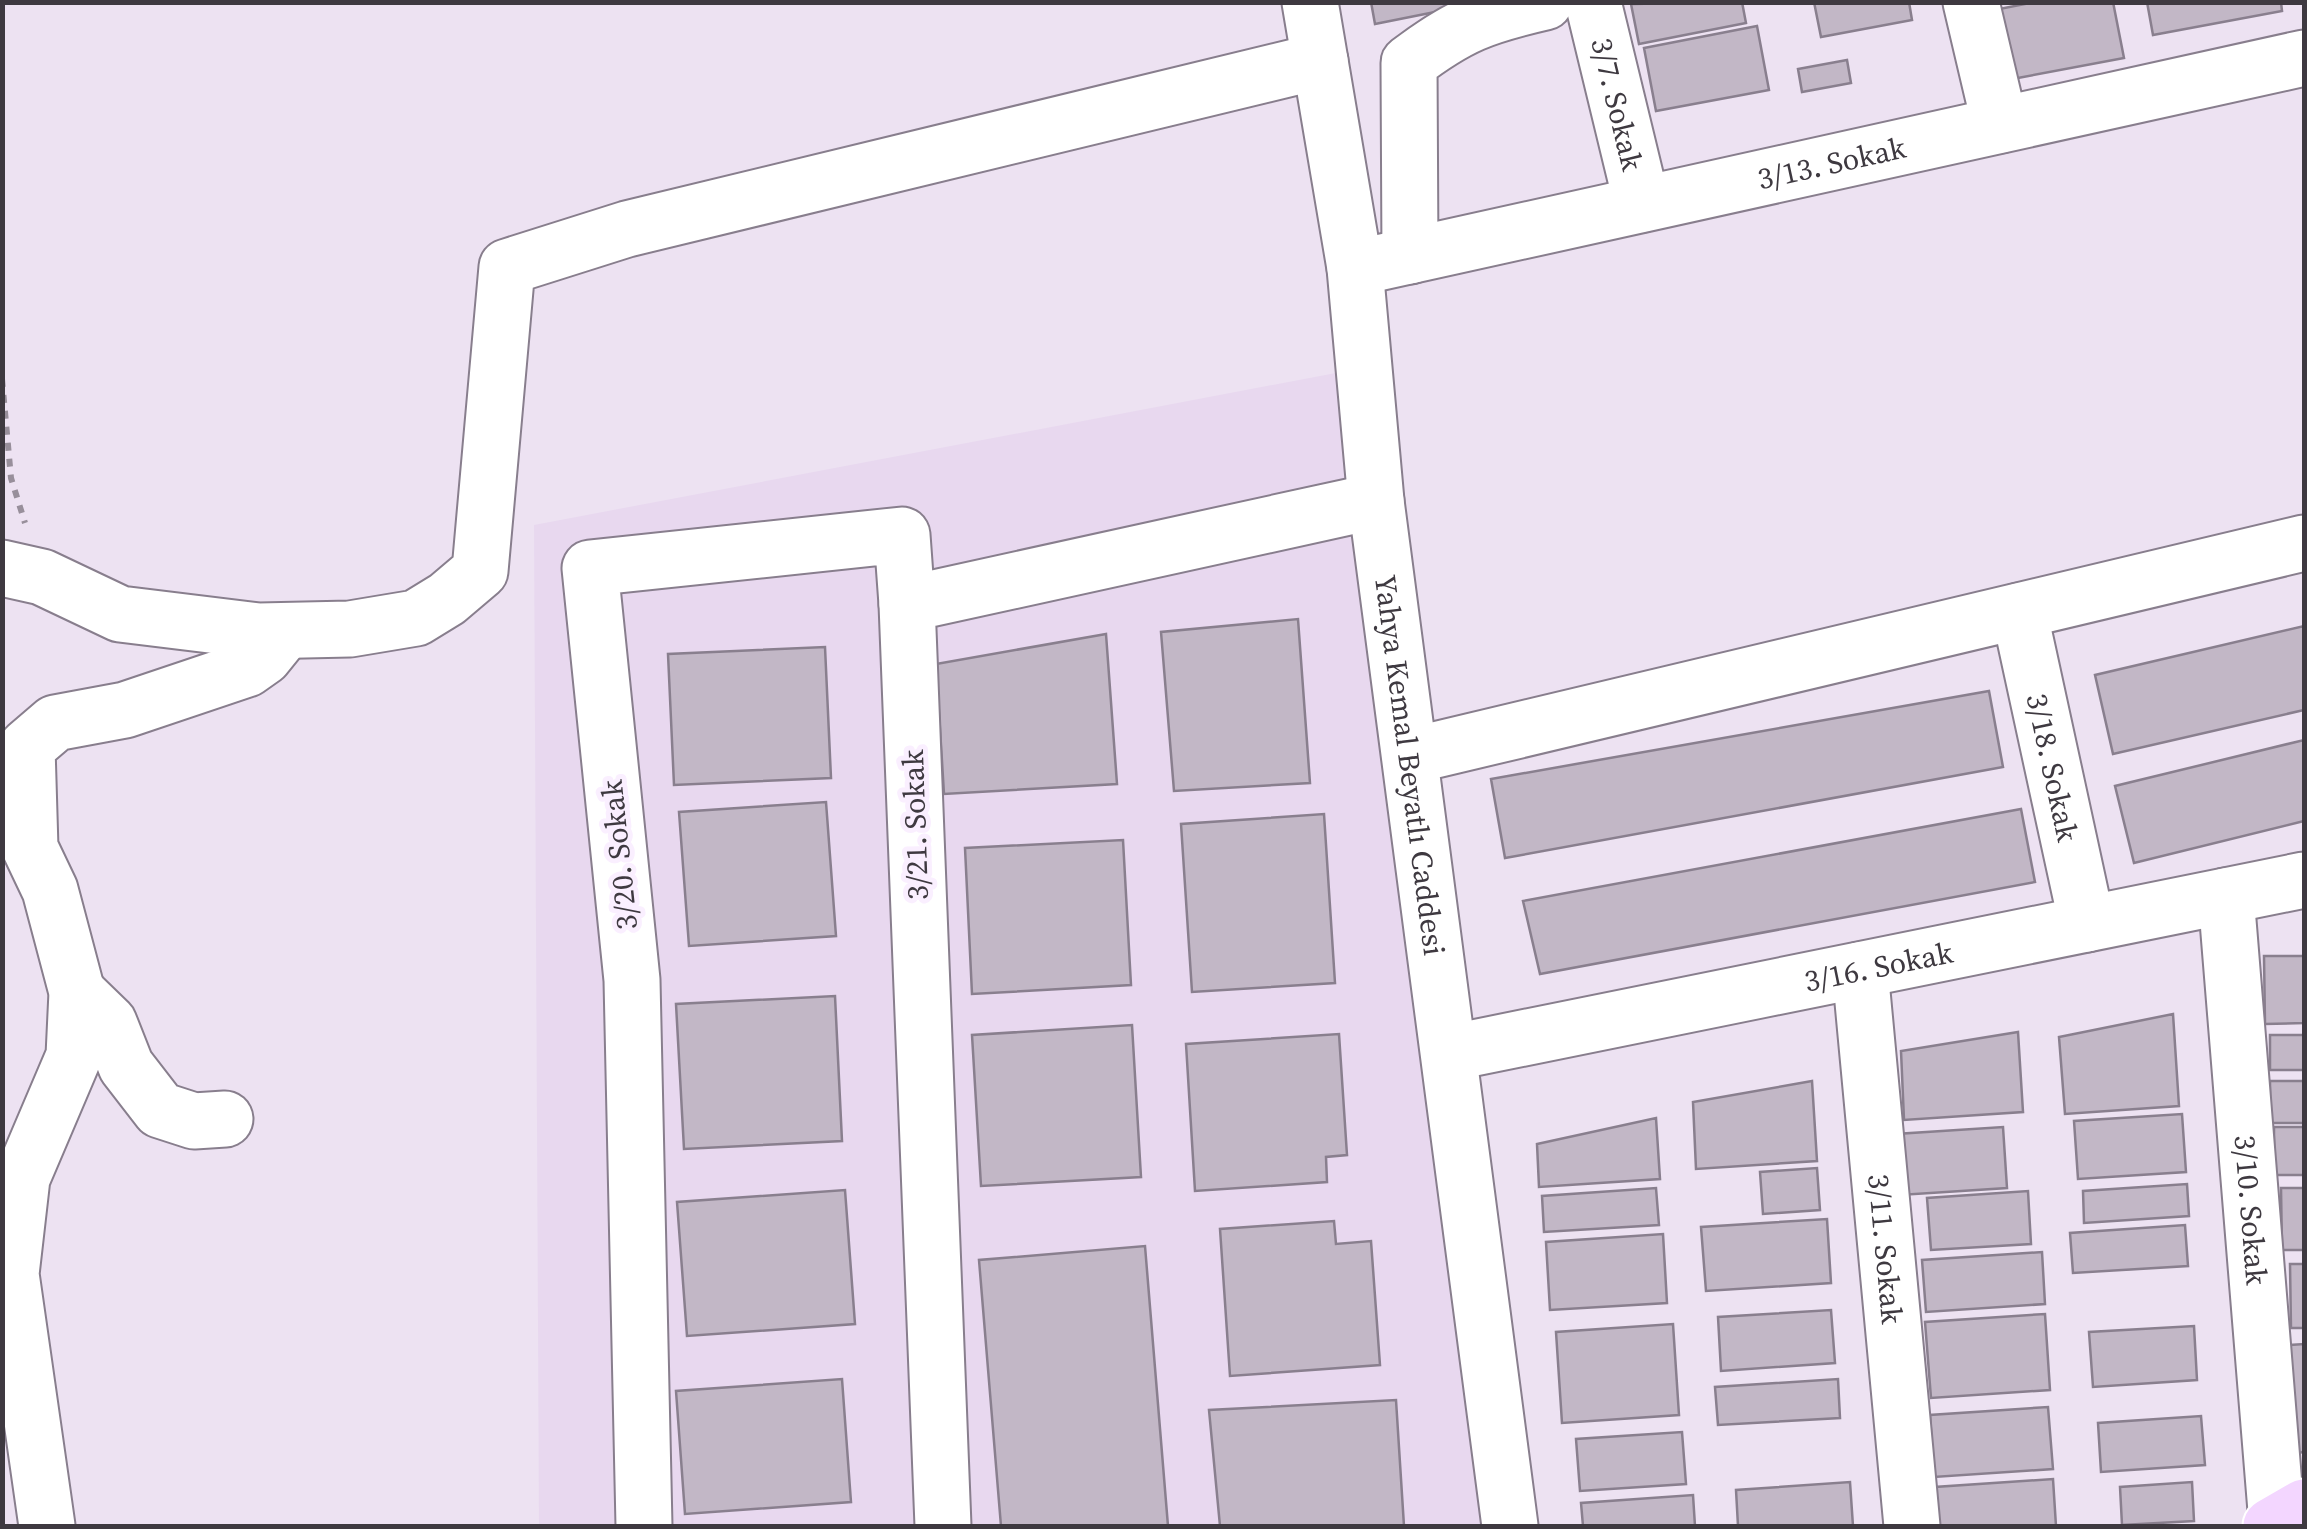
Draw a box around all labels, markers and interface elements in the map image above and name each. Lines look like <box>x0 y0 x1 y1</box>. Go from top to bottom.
street label: 3/7. Sokak <box>1582 33 1654 175</box>
street label: 3/13. Sokak <box>1754 126 1910 199</box>
street label: Yahya Kemal Beyatlı Caddesi <box>1365 572 1456 958</box>
street label: 3/18. Sokak <box>2017 689 2089 846</box>
street label: 3/21. Sokak <box>892 748 938 901</box>
street label: 3/20. Sokak <box>591 777 647 932</box>
street label: 3/16. Sokak <box>1800 931 1957 1001</box>
street label: 3/10. Sokak <box>2225 1133 2278 1287</box>
street label: 3/11. Sokak <box>1859 1172 1914 1326</box>

